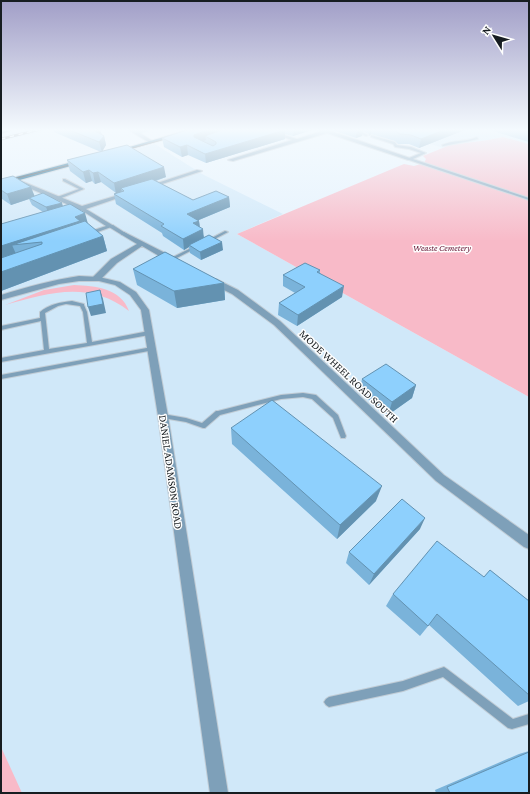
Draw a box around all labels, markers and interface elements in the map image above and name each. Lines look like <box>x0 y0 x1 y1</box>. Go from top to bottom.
north arrow <box>474 16 514 56</box>
text: N <box>479 23 493 37</box>
park label: Weaste Cemetery <box>413 243 471 253</box>
street label: MODE WHEEL ROAD SOUTH <box>297 327 401 425</box>
street label: DANIEL ADAMSON ROAD <box>157 414 185 530</box>

